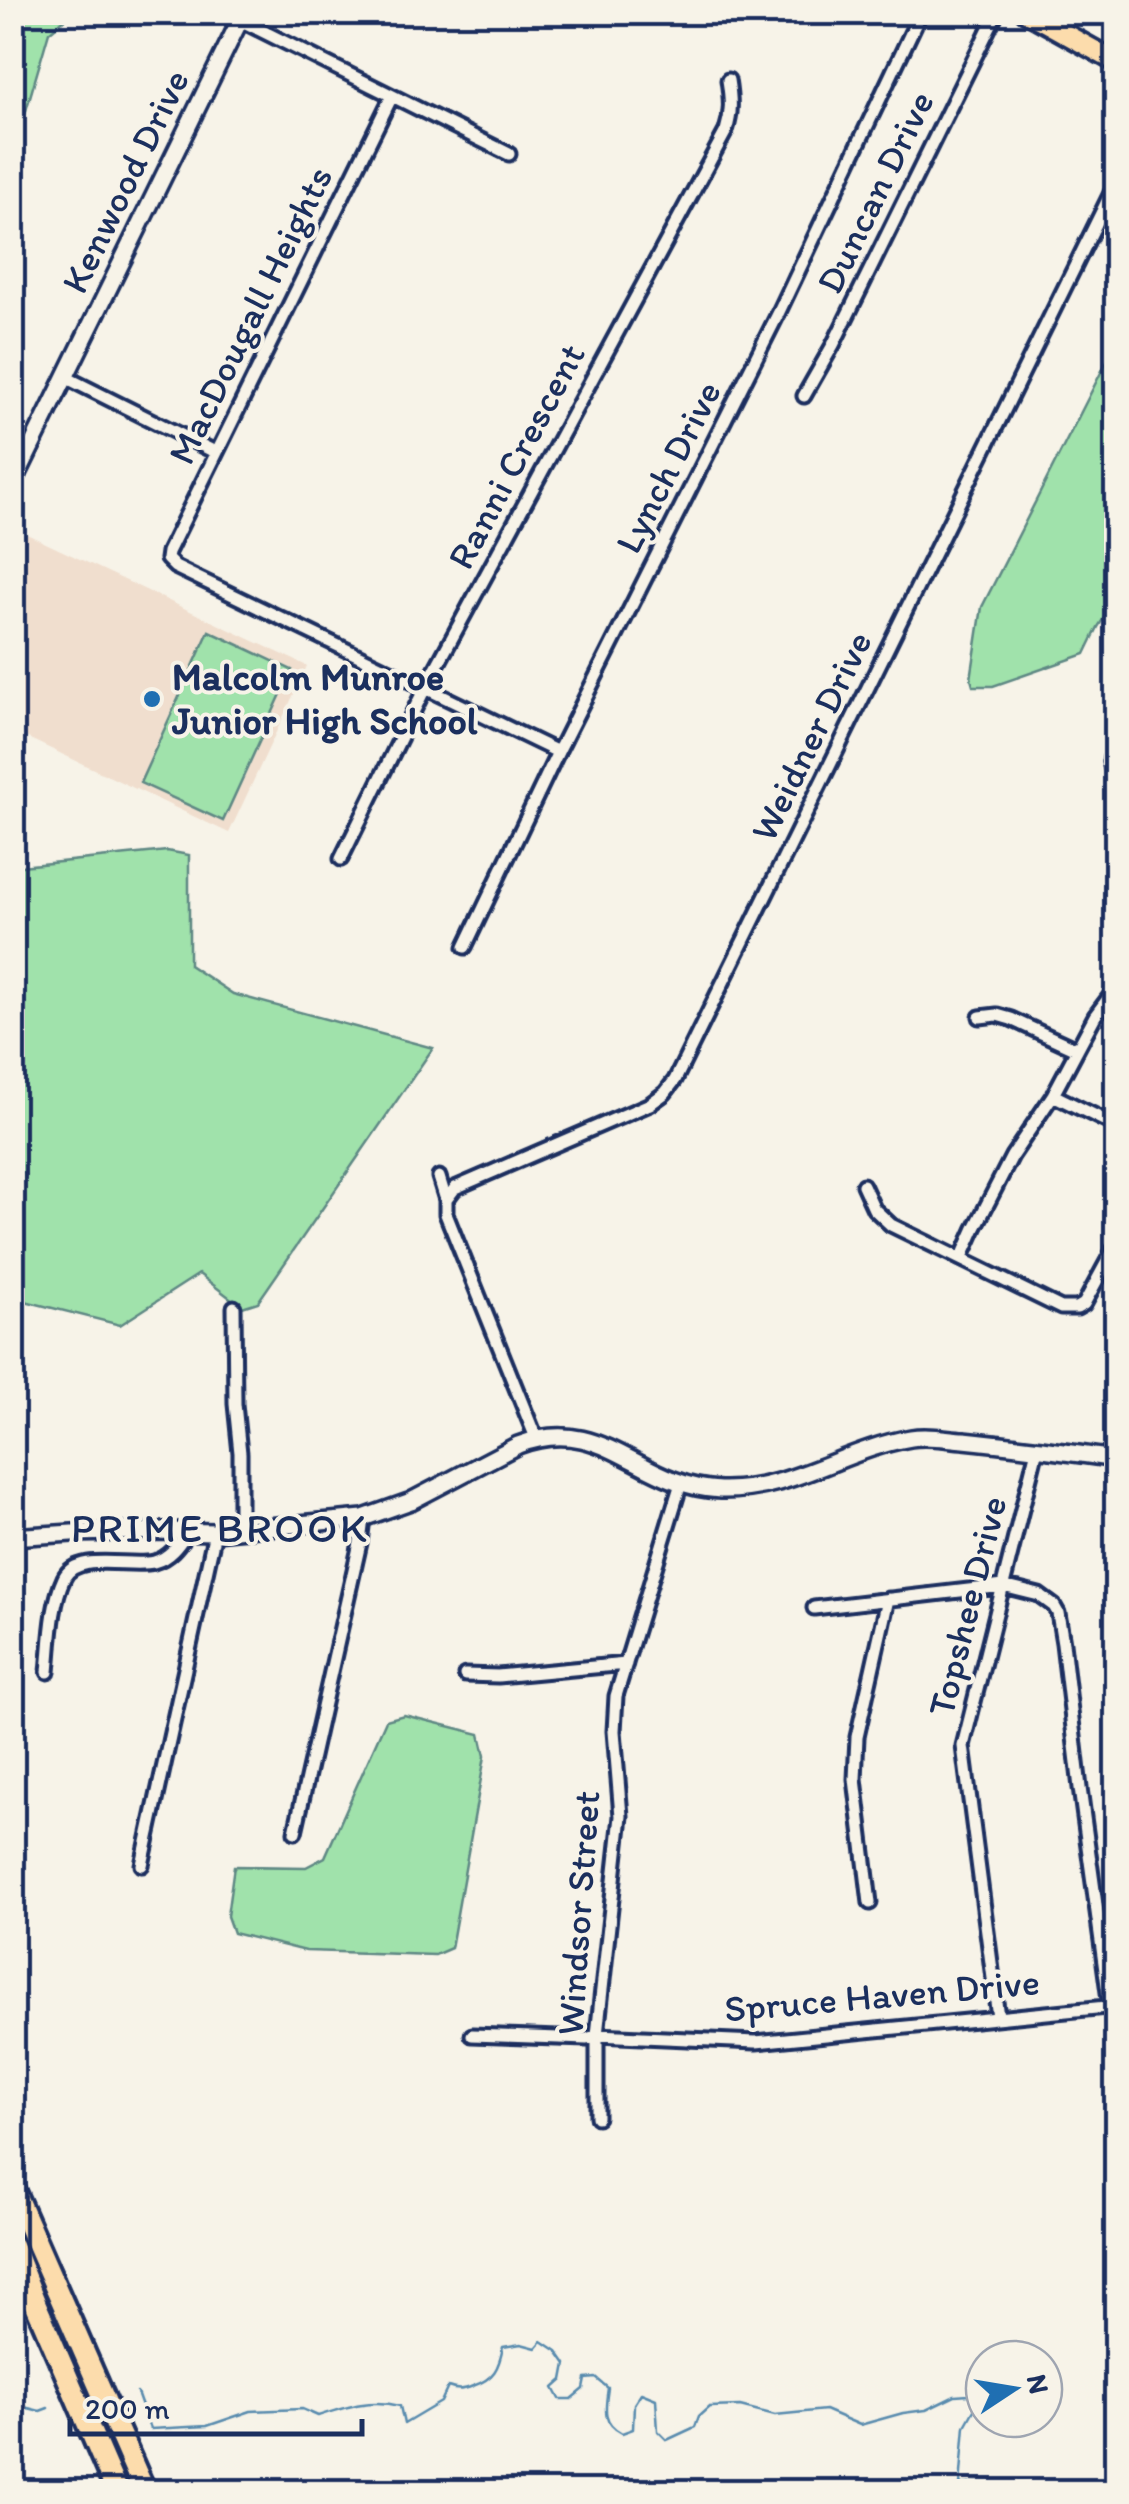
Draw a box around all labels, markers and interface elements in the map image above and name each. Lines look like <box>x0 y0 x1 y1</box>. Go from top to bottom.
street label: Kenwood Drive <box>51 62 199 300</box>
street label: Duncan Drive <box>806 83 944 301</box>
street label: MacDougall Heights <box>158 158 342 472</box>
street label: Ranni Crescent <box>437 335 595 577</box>
street label: Lynch Drive <box>605 373 731 561</box>
street label: Weidner Drive <box>740 624 882 848</box>
place label: Malcolm Munroe Junior High School <box>171 654 478 744</box>
marker: Malcolm Munroe Junior High School <box>141 688 163 710</box>
street label: Topshee Drive <box>917 1491 1017 1721</box>
district label: PRIME BROOK <box>71 1502 369 1553</box>
street label: Windsor Street <box>546 1789 610 2037</box>
street label: Spruce Haven Drive <box>722 1958 1042 2032</box>
north arrow <box>964 2339 1064 2439</box>
text: N <box>1020 2371 1057 2397</box>
scale bar <box>70 2374 362 2436</box>
text: 200 m <box>85 2390 170 2427</box>

